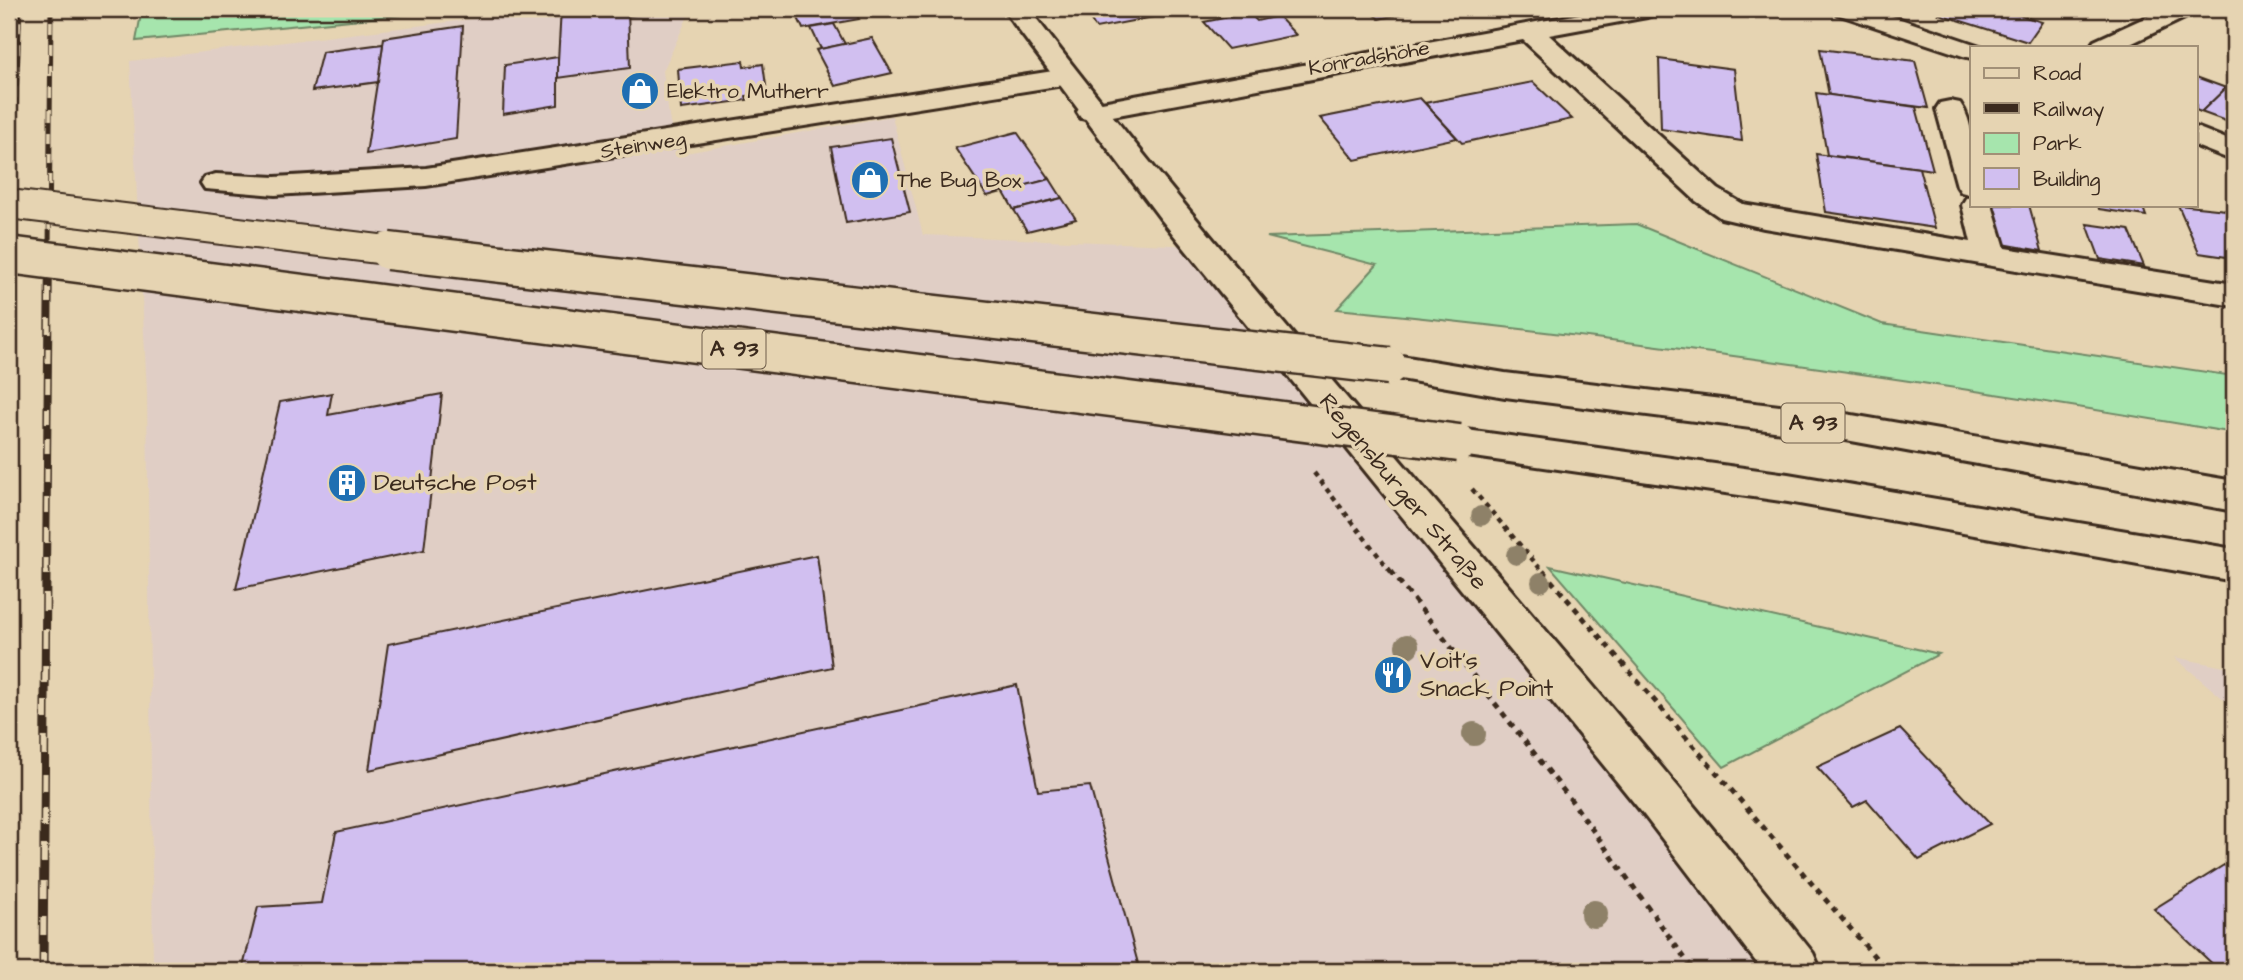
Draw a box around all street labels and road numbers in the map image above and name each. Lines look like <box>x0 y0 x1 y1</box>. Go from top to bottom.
street label: Konradshöhe <box>1306 33 1432 83</box>
street label: Steinweg <box>598 124 688 168</box>
road number: A 93 <box>702 330 766 368</box>
street label: Regensburger Straße <box>1310 386 1495 598</box>
road number: A 93 <box>1782 404 1844 442</box>

